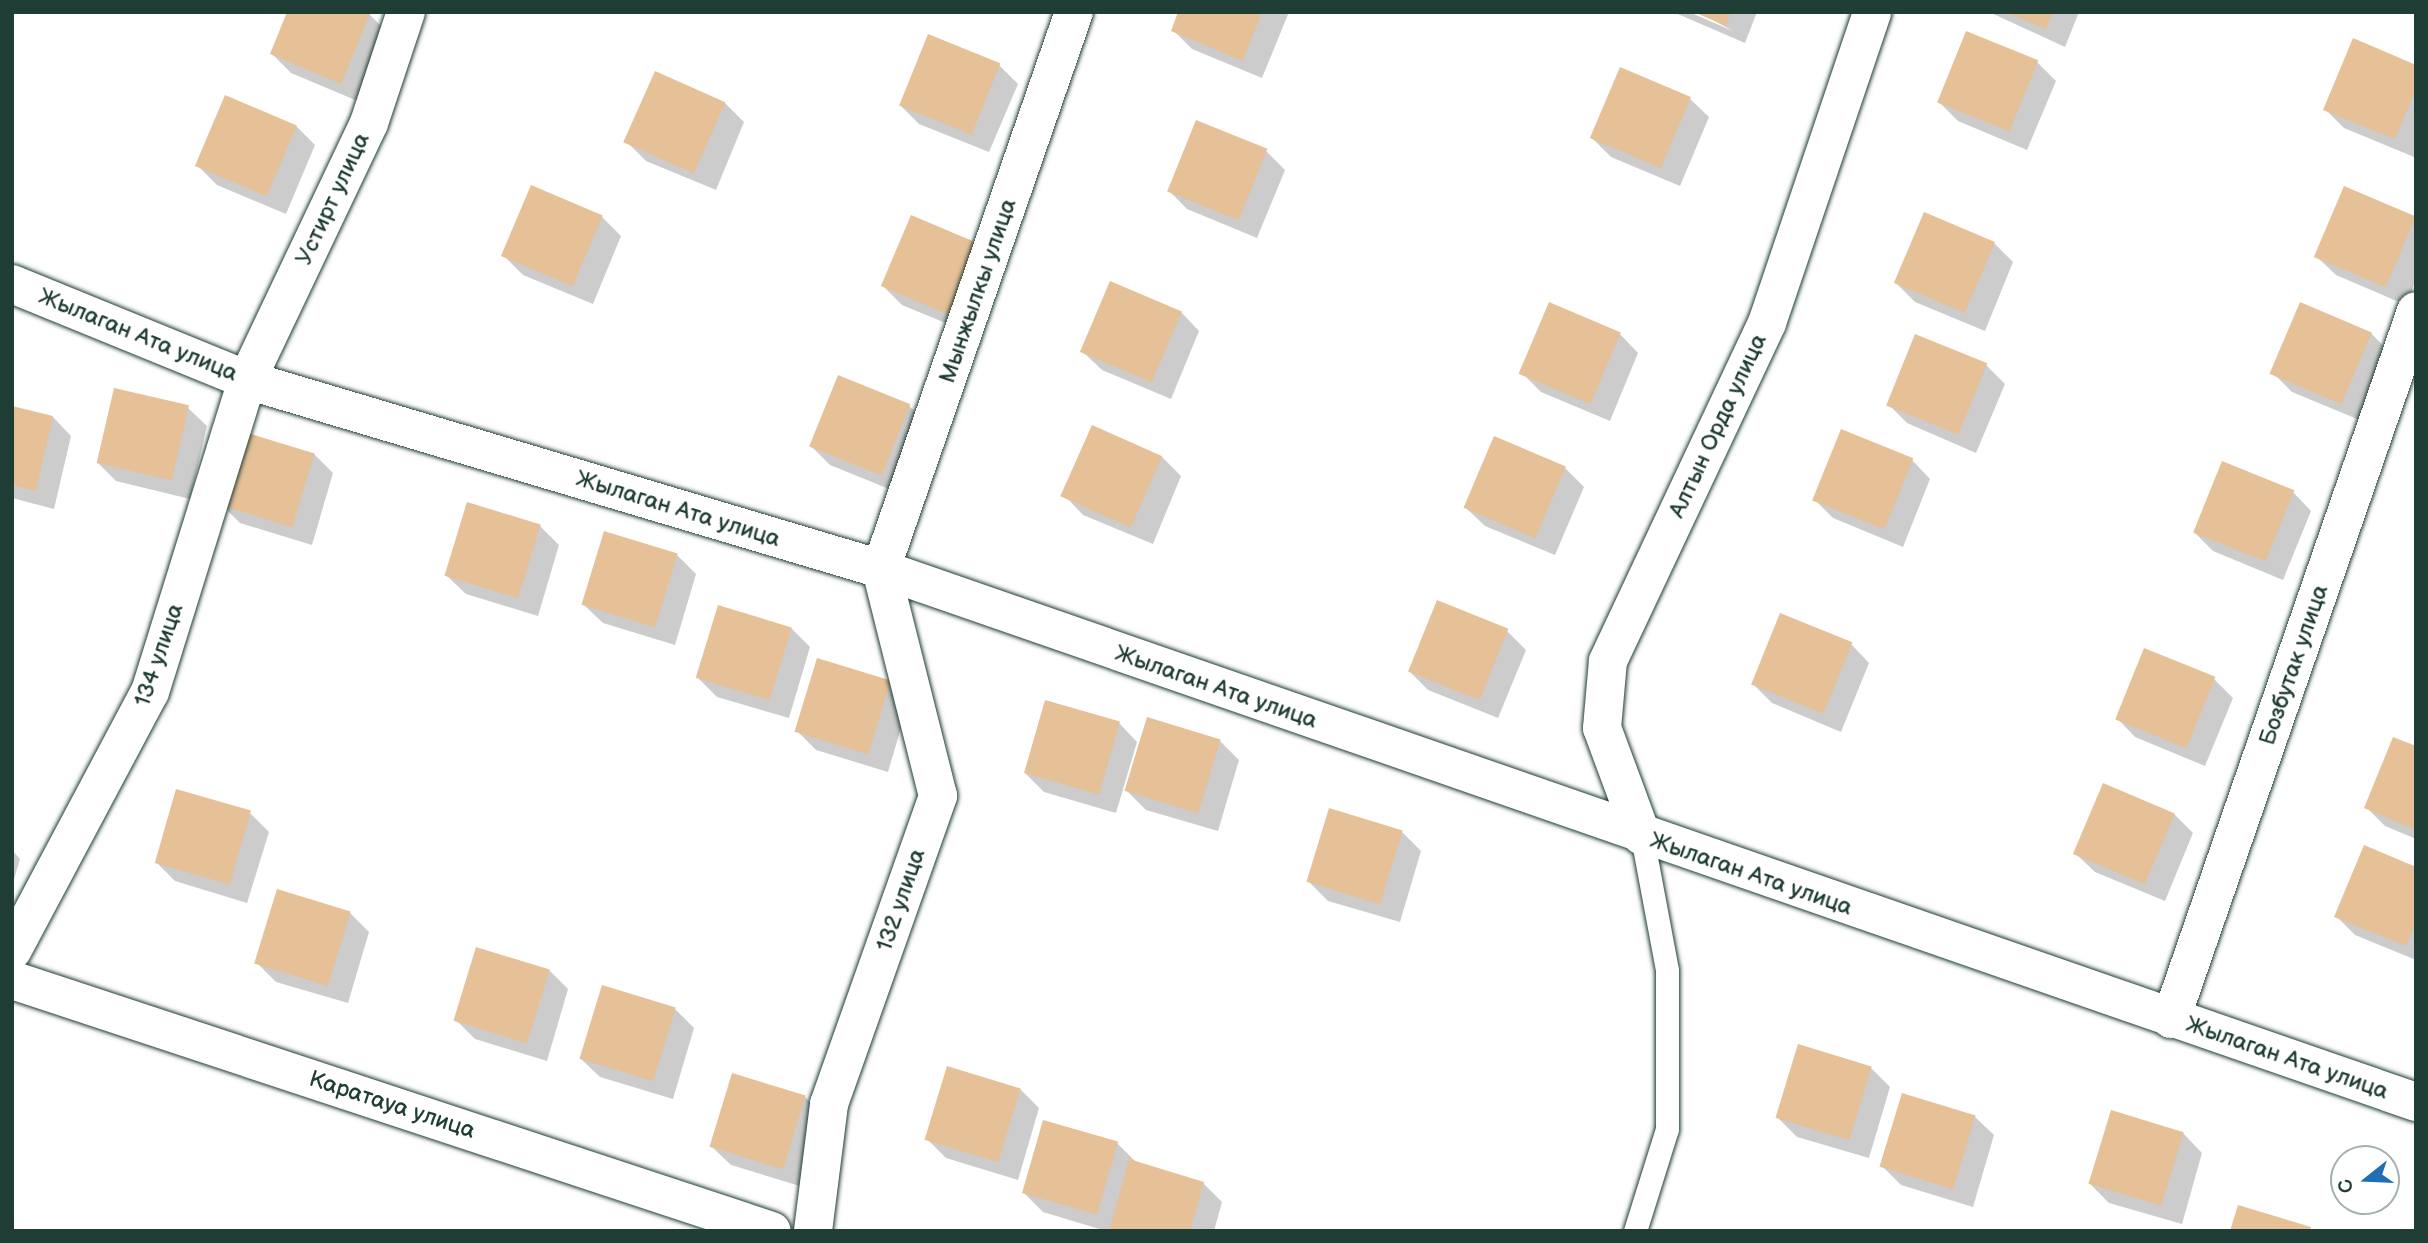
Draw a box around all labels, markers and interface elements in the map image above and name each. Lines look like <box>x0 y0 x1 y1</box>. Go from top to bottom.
street label: Устирт улица <box>290 128 376 270</box>
street label: Мынжылкы улица <box>934 195 1022 387</box>
street label: Жылаган Ата улица <box>34 282 242 388</box>
street label: Алтын Орда улица <box>1663 330 1773 522</box>
street label: Жылаган Ата улица <box>573 465 783 553</box>
street label: Бозбутак улица <box>2254 581 2334 749</box>
street label: 134 улица <box>129 600 189 710</box>
street label: Жылаган Ата улица <box>1111 639 1321 735</box>
street label: Жылаган Ата улица <box>1646 826 1856 922</box>
street label: 132 улица <box>871 845 931 955</box>
street label: Жылаган Ата улица <box>2182 1010 2392 1106</box>
street label: Каратауа улица <box>306 1065 478 1145</box>
north arrow <box>2330 1145 2400 1215</box>
text: С <box>2333 1176 2359 1196</box>

